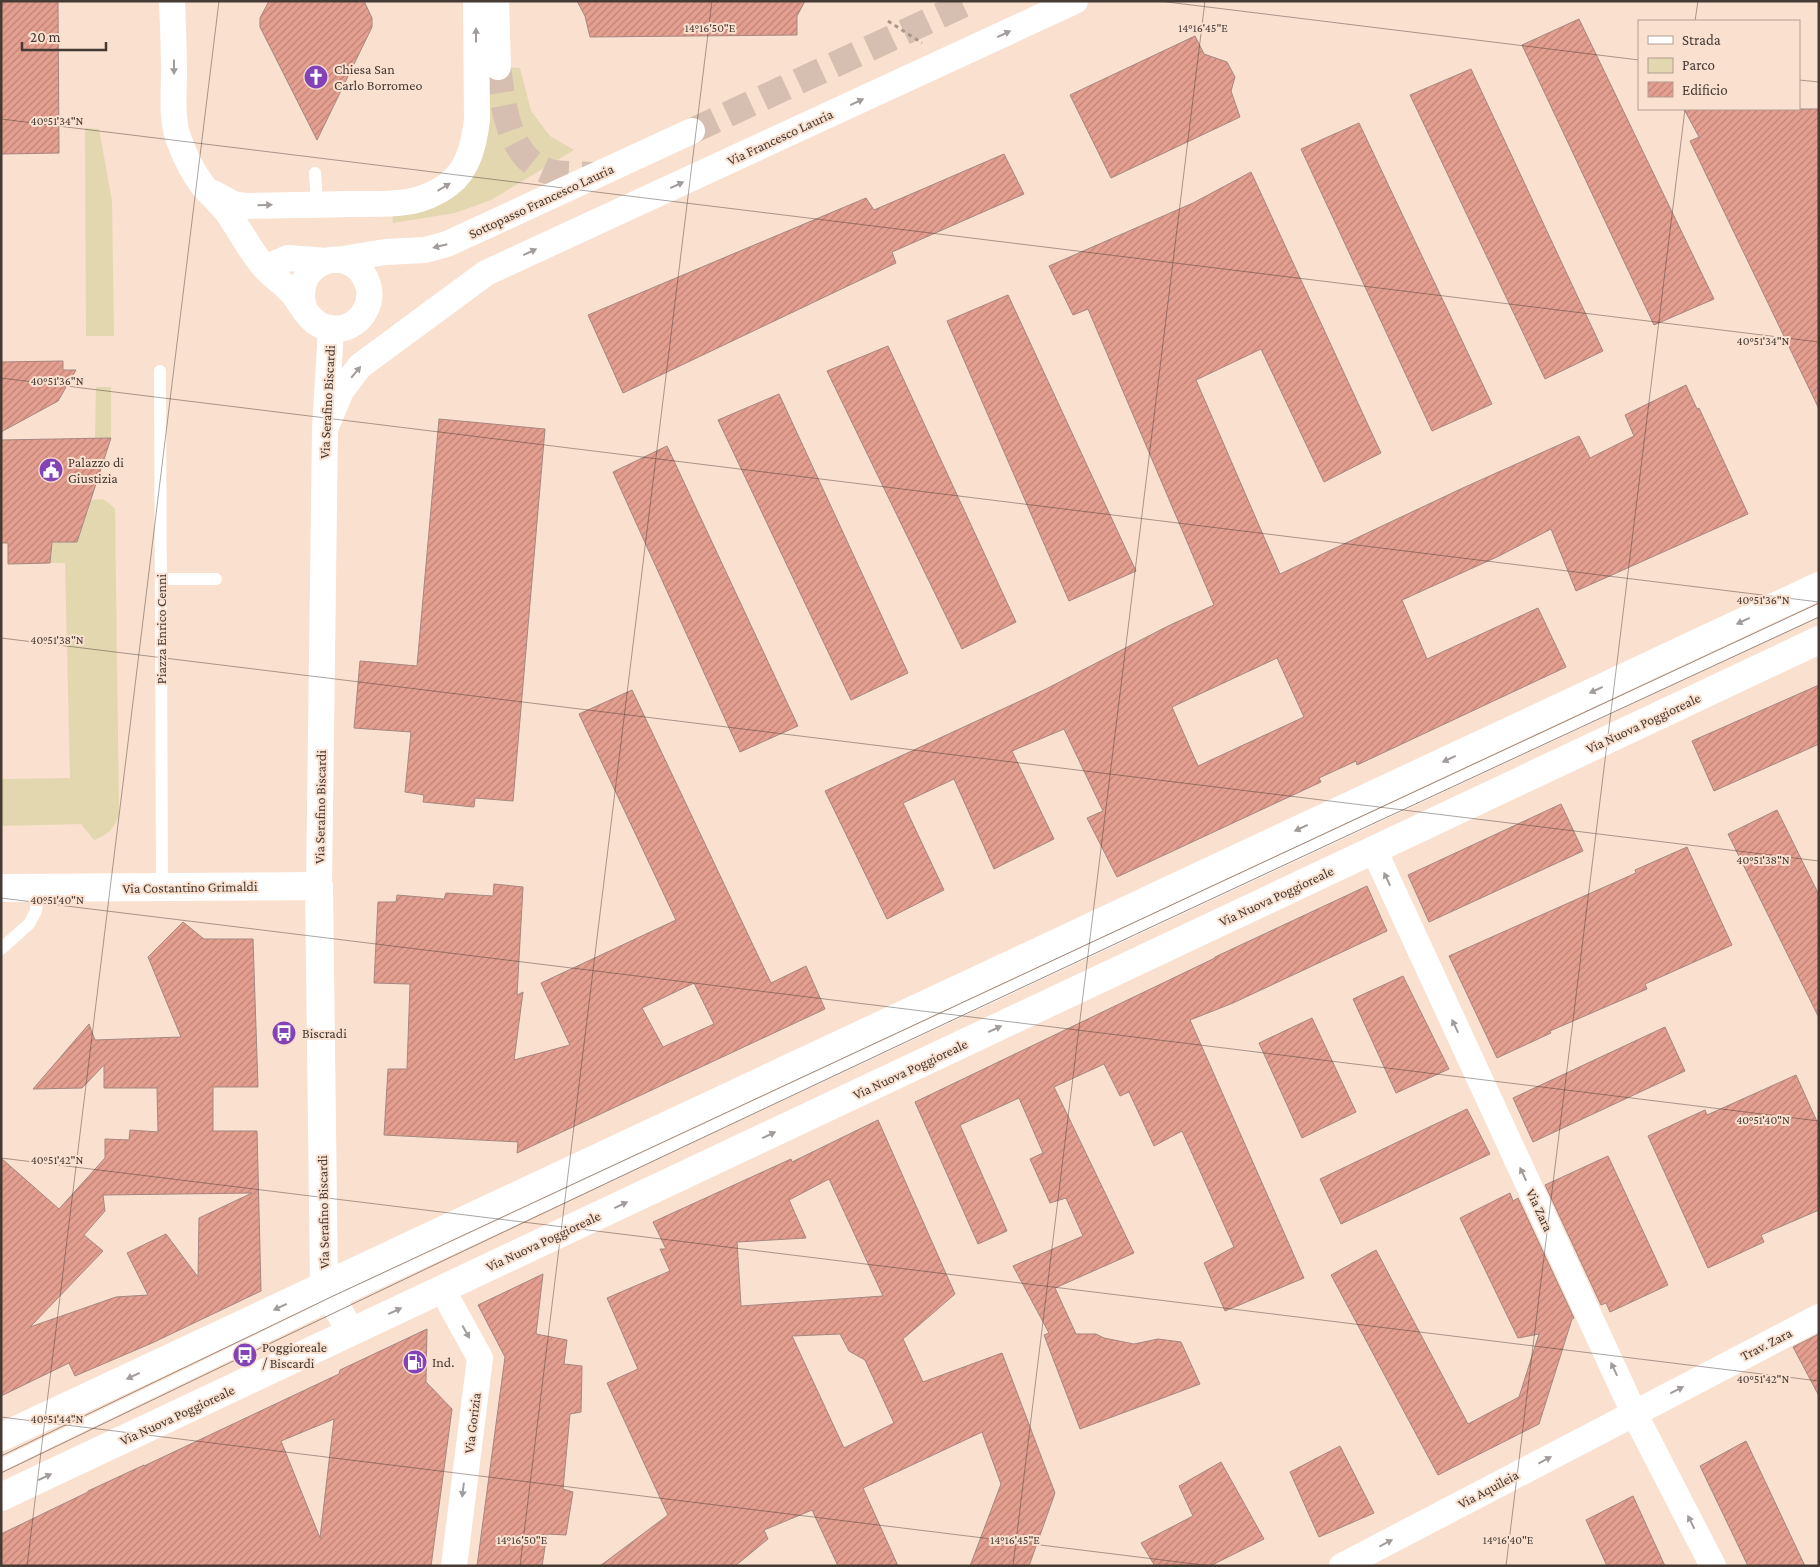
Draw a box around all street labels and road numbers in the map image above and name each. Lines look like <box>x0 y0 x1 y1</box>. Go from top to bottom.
street label: Via Francesco Lauria <box>725 105 836 169</box>
street label: Sottopasso Francesco Lauria <box>466 160 617 242</box>
street label: Via Serafino Biscardi <box>316 344 338 459</box>
street label: Piazza Enrico Cenni <box>153 574 169 684</box>
street label: Via Nuova Poggioreale <box>1583 689 1703 757</box>
street label: Via Serafino Biscardi <box>311 750 329 864</box>
street label: Via Nuova Poggioreale <box>1216 862 1336 930</box>
street label: Via Costantino Grimaldi <box>122 878 258 896</box>
street label: Via Nuova Poggioreale <box>850 1035 970 1103</box>
street label: Via Serafino Biscardi <box>314 1155 332 1269</box>
street label: Via Zara <box>1523 1186 1557 1234</box>
street label: Via Nuova Poggioreale <box>483 1207 603 1275</box>
street label: Trav. Zara <box>1738 1324 1795 1364</box>
street label: Via Nuova Poggioreale <box>117 1381 237 1449</box>
street label: Via Gorizia <box>460 1391 484 1454</box>
street label: Via Aquileia <box>1455 1466 1522 1512</box>

